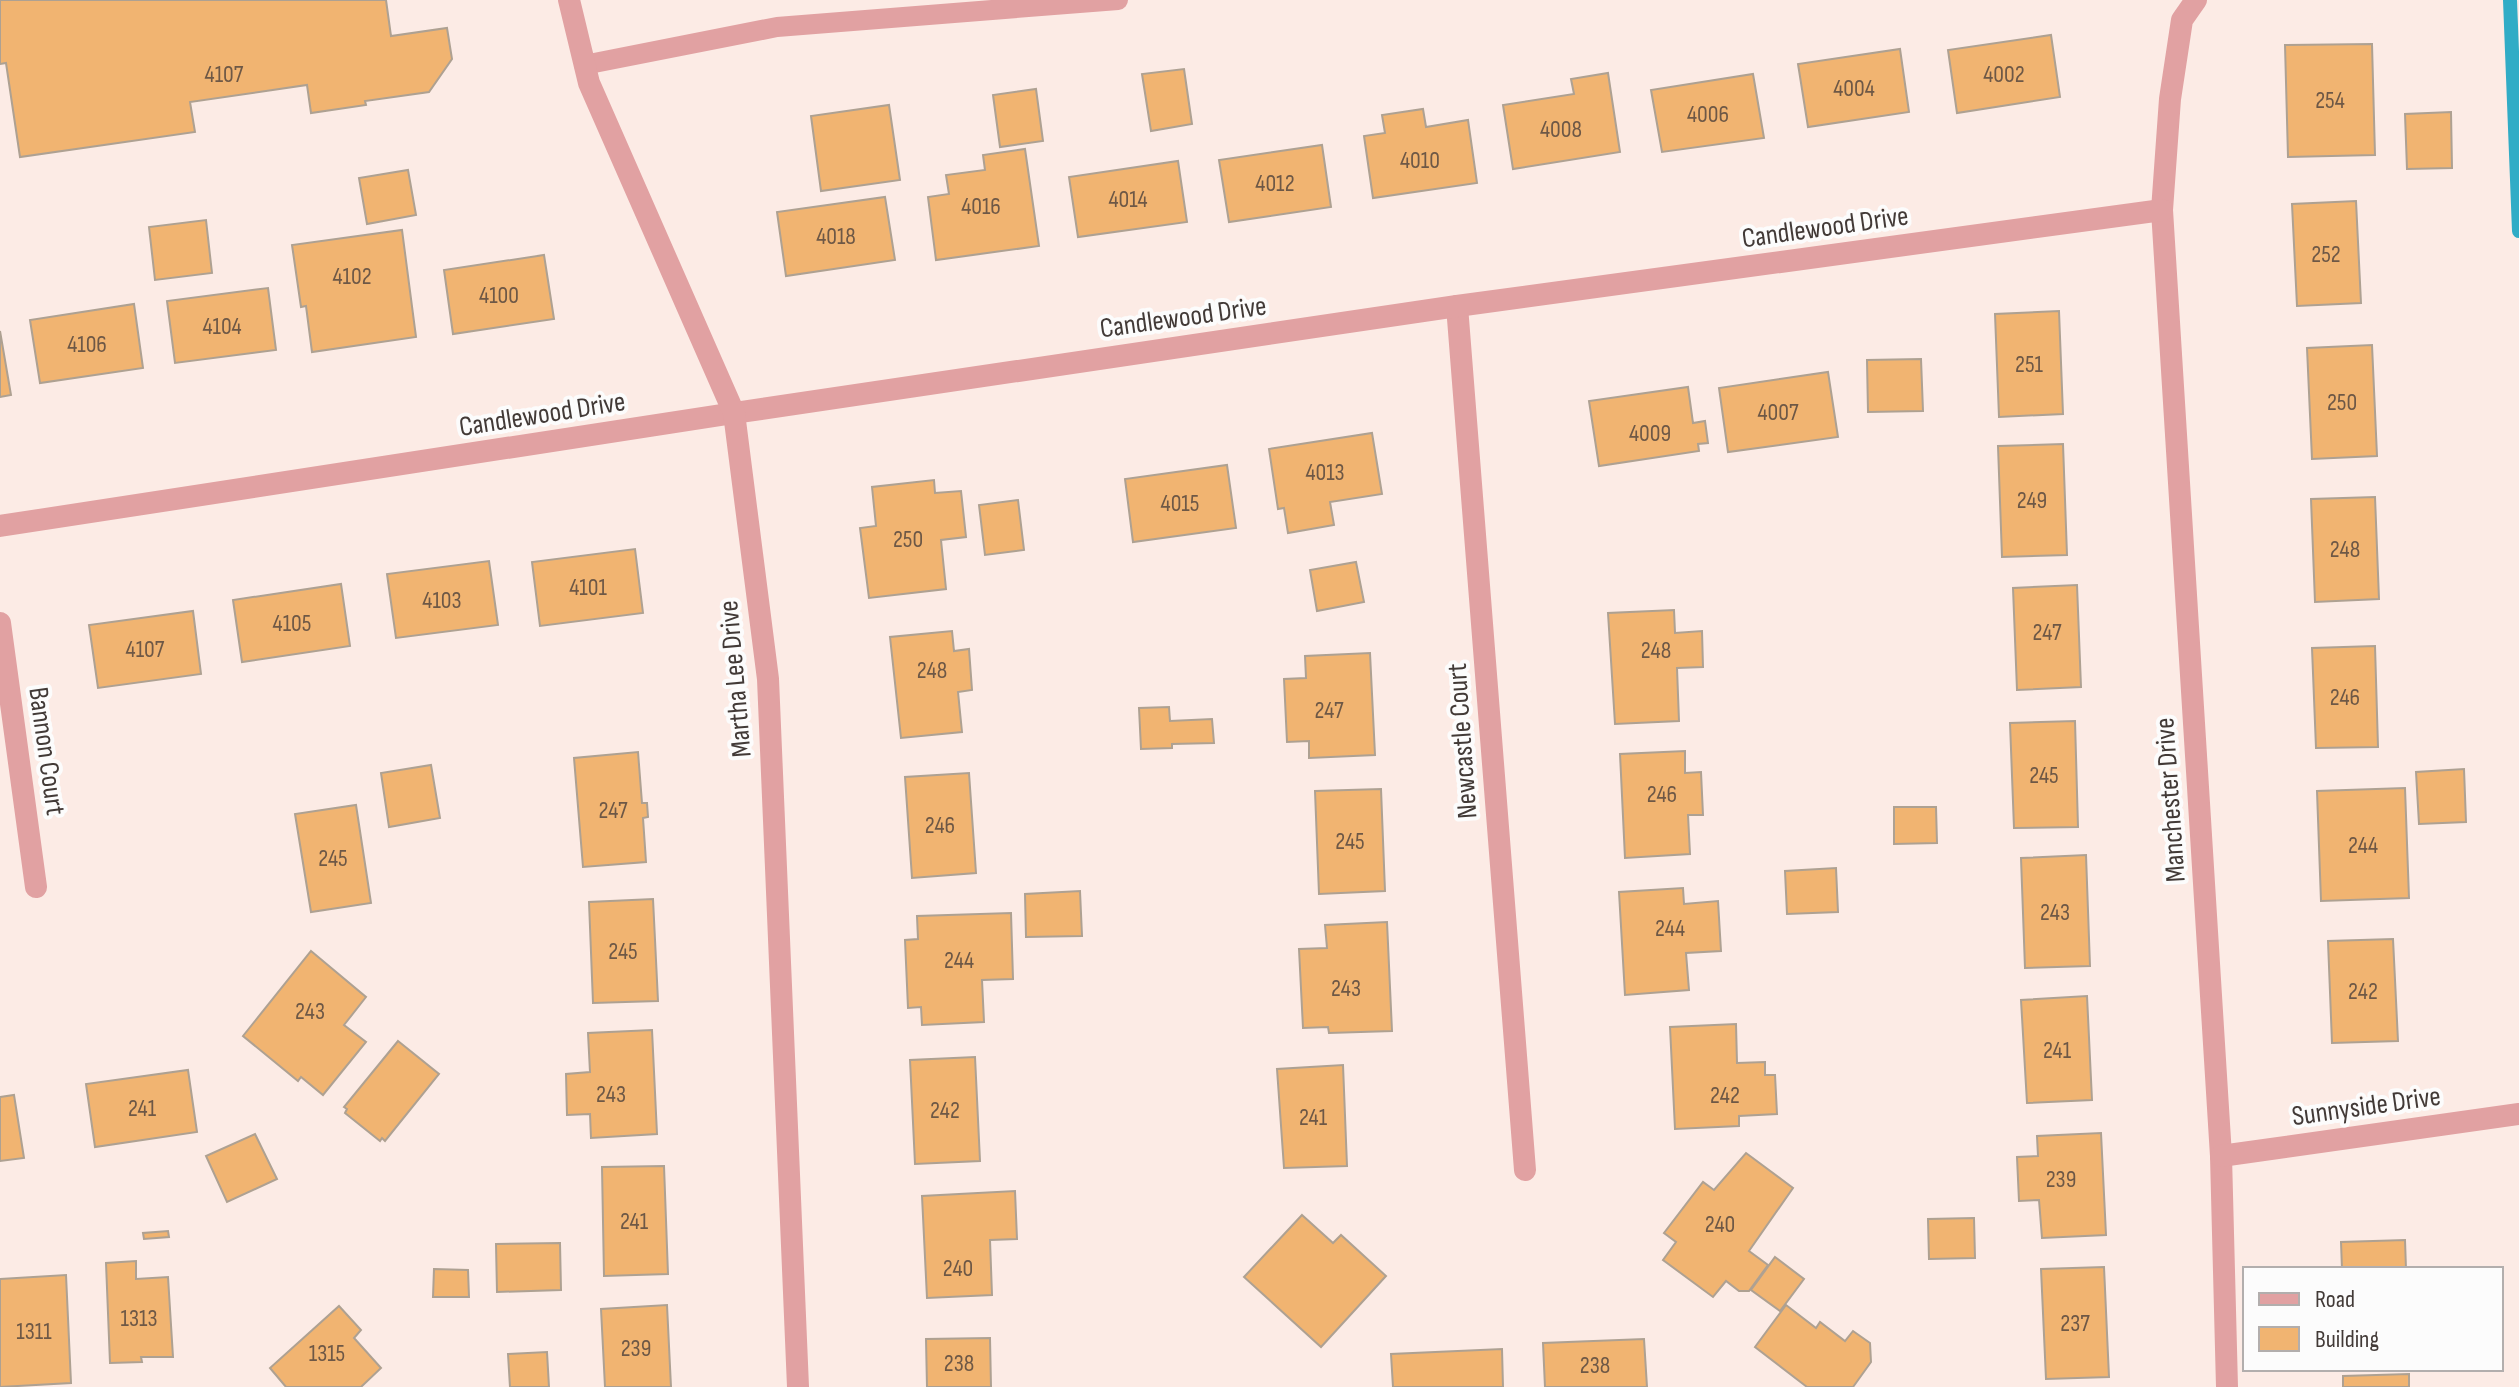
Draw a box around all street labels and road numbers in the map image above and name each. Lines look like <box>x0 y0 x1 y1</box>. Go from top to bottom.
street label: Candlewood Drive <box>1740 199 1911 256</box>
street label: Candlewood Drive <box>1098 289 1269 346</box>
street label: Candlewood Drive <box>457 385 628 444</box>
street label: Martha Lee Drive <box>712 599 759 759</box>
street label: Newcastle Court <box>1441 662 1484 820</box>
street label: Bannon Court <box>21 685 72 817</box>
street label: Manchester Drive <box>2148 717 2193 883</box>
street label: Sunnyside Drive <box>2290 1080 2443 1133</box>

